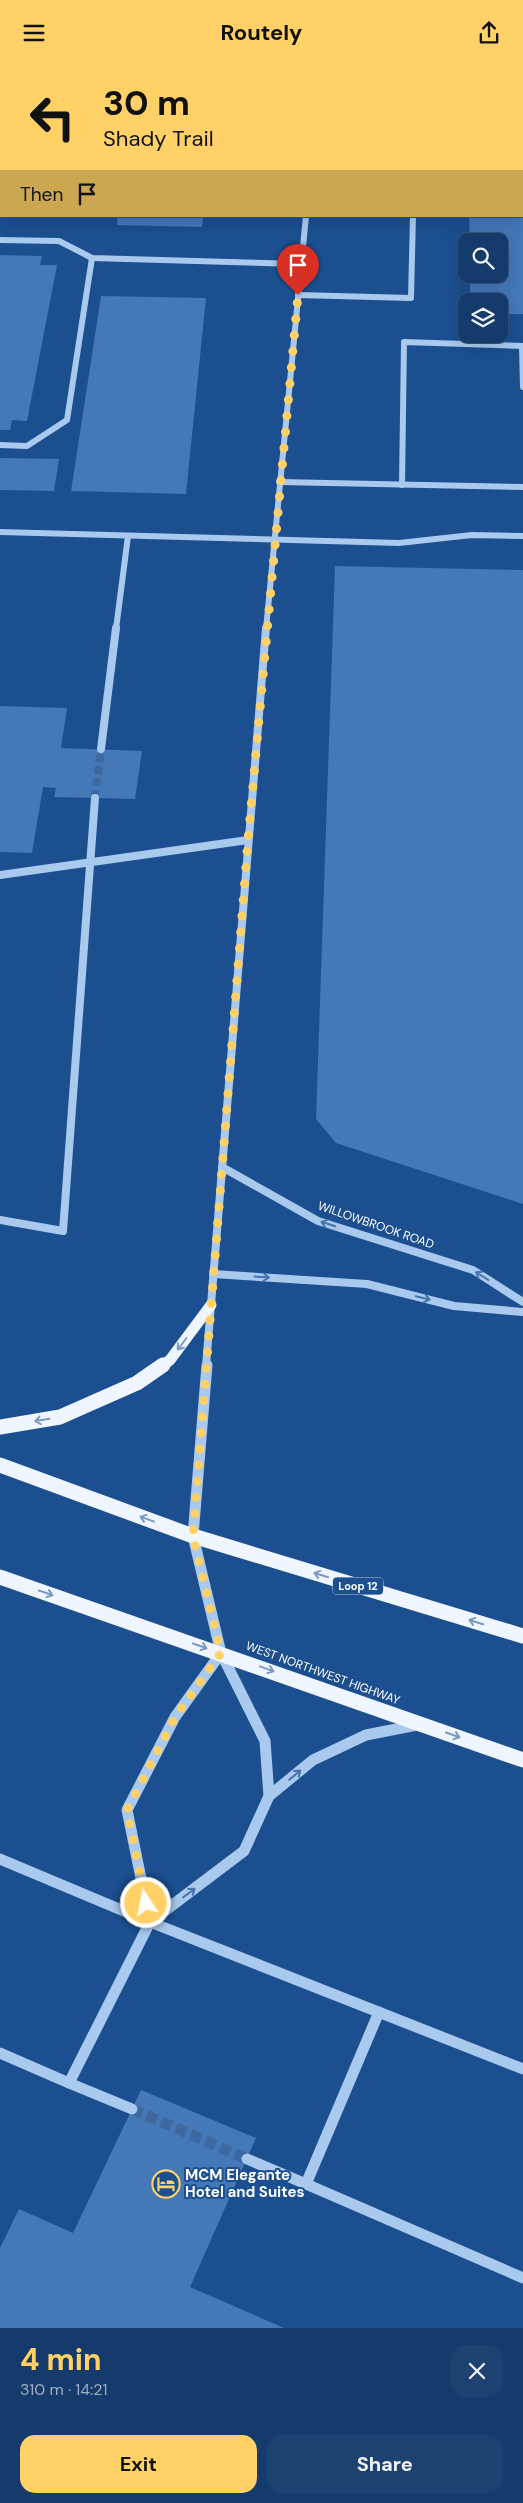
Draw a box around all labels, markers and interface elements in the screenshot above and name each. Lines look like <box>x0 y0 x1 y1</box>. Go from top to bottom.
text: Routely <box>221 18 302 47</box>
icon: menu <box>20 19 48 47</box>
icon: share <box>475 19 503 47</box>
text: 30 m <box>103 80 190 126</box>
icon: left <box>20 85 85 150</box>
text: Shady Trail <box>103 124 214 153</box>
icon: arrive <box>73 180 101 208</box>
text: Then <box>20 182 63 207</box>
map controls <box>458 233 508 343</box>
button: search <box>458 233 508 283</box>
pin <box>277 244 319 295</box>
icon: arrive <box>284 251 312 279</box>
button: layers <box>458 293 508 343</box>
street label: WILLOWBROOK ROAD <box>316 1198 436 1252</box>
one-way arrow <box>320 1218 336 1228</box>
one-way arrow <box>475 1271 489 1281</box>
one-way arrow <box>254 1273 270 1282</box>
one-way arrow <box>414 1294 430 1303</box>
one-way arrow <box>176 1337 187 1350</box>
one-way arrow <box>34 1415 50 1425</box>
one-way arrow <box>140 1514 155 1523</box>
one-way arrow <box>313 1569 329 1579</box>
road number: Loop 12 <box>333 1577 383 1595</box>
one-way arrow <box>38 1589 53 1598</box>
one-way arrow <box>469 1617 485 1627</box>
street label: WEST NORTHWEST HIGHWAY <box>244 1638 402 1708</box>
one-way arrow <box>192 1641 208 1651</box>
one-way arrow <box>259 1665 274 1674</box>
one-way arrow <box>445 1731 460 1740</box>
one-way arrow <box>288 1770 301 1781</box>
position arrow <box>119 1876 171 1928</box>
one-way arrow <box>182 1887 195 1898</box>
place label: MCM Elegante Hotel and Suites <box>185 2165 305 2202</box>
hotel icon: MCM Elegante Hotel and Suites <box>151 2169 181 2199</box>
text: 4 min <box>20 2340 102 2379</box>
button: close <box>451 2345 503 2397</box>
text: 310 m · 14:21 <box>20 2379 107 2400</box>
button: Exit <box>20 2435 257 2493</box>
button: Share <box>267 2435 503 2493</box>

